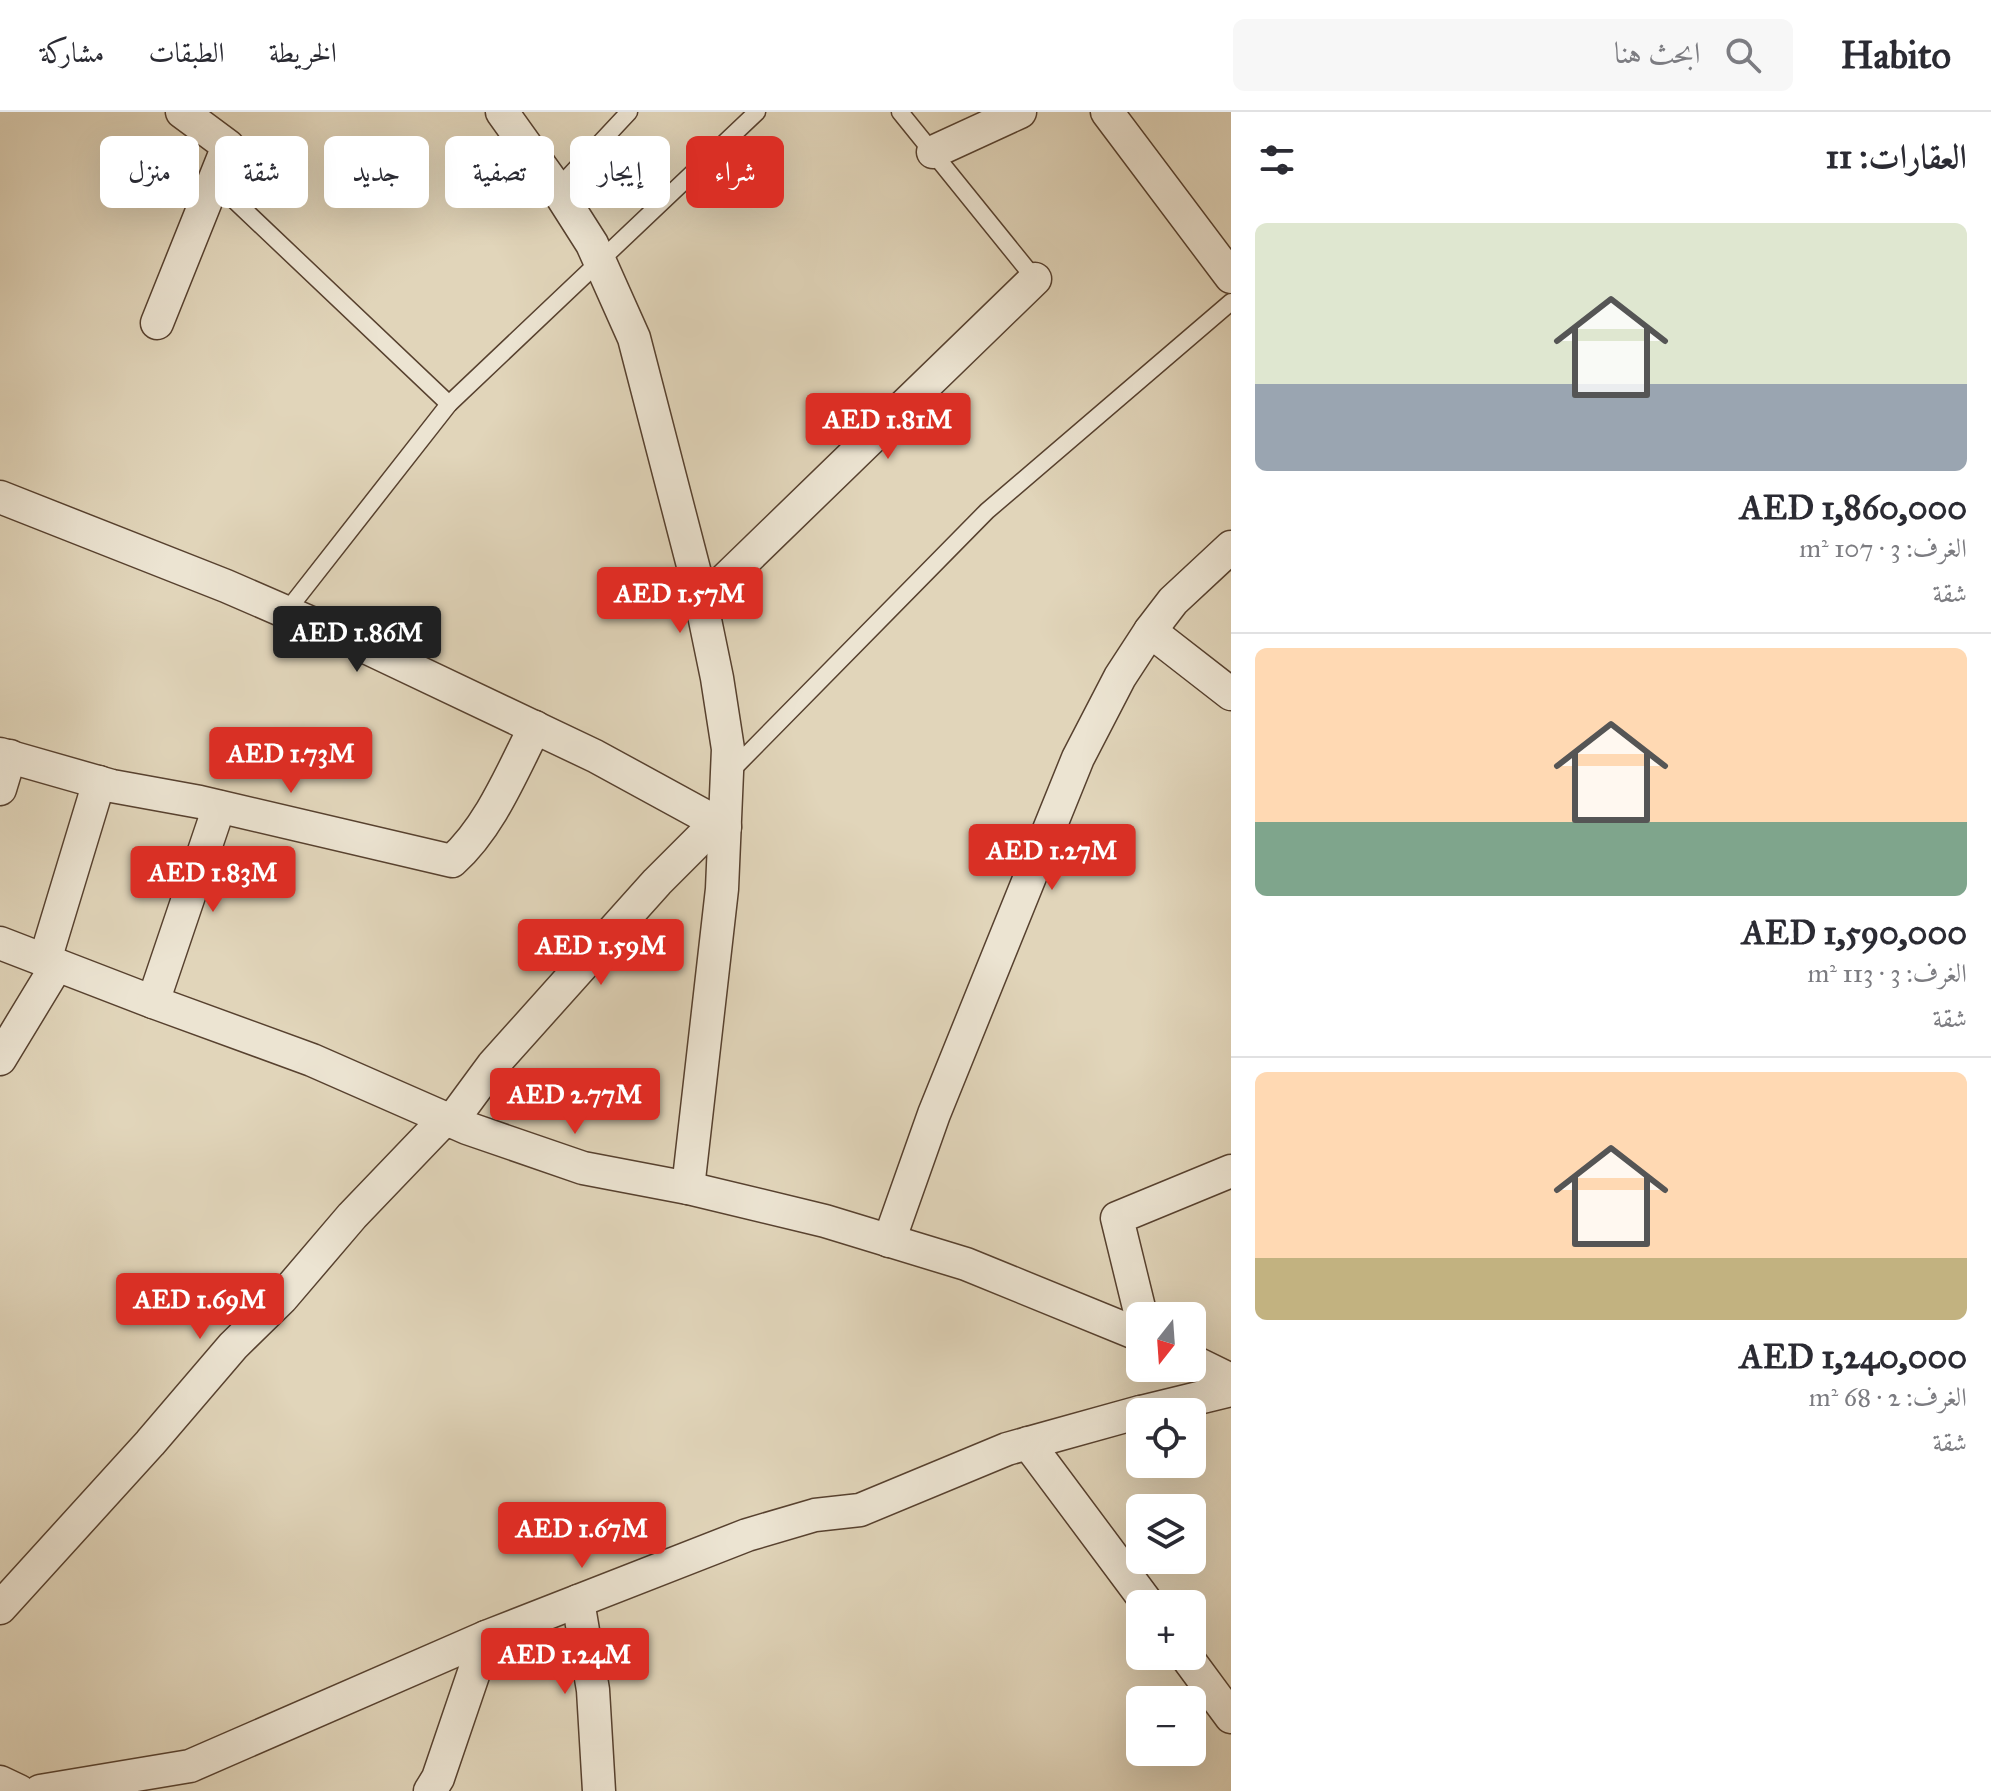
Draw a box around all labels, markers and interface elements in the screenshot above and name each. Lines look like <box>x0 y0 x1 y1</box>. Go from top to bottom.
search box <box>1233 19 1793 91</box>
text: Habito <box>1841 32 1951 78</box>
icon: search <box>1721 33 1765 77</box>
text: مشاركة <box>40 35 104 70</box>
text: الطبقات <box>148 35 225 70</box>
text: الخريطة <box>269 35 337 70</box>
text: ابحث هنا <box>1614 35 1701 71</box>
chip: منزل <box>100 136 199 208</box>
chip: شقة <box>215 136 308 208</box>
chip: جديد <box>324 136 429 208</box>
chip: تصفية <box>445 136 554 208</box>
chip: إيجار <box>570 136 670 208</box>
chip: شراء <box>686 136 784 208</box>
text: العقارات: 11 <box>1825 136 1967 177</box>
icon: filters <box>1255 138 1299 182</box>
icon: home <box>1539 275 1683 419</box>
pin: AED 1.81M <box>796 393 980 461</box>
text: AED 1.81M <box>824 403 952 435</box>
text: AED 1,860,000 <box>1740 487 1967 528</box>
text: الغرف: 3 · 107 m² <box>1799 532 1967 564</box>
pin: AED 1.57M <box>588 567 772 635</box>
text: AED 1.57M <box>615 577 745 609</box>
text: شقة <box>1933 577 1967 609</box>
pin: AED 1.86M <box>265 606 449 674</box>
text: AED 1.86M <box>291 616 423 648</box>
icon: home <box>1539 700 1683 844</box>
pin: AED 1.73M <box>199 727 383 795</box>
text: AED 1.73M <box>227 737 355 769</box>
pin: AED 1.27M <box>960 824 1144 892</box>
text: AED 1.27M <box>987 834 1117 866</box>
pin: AED 1.83M <box>121 846 305 914</box>
text: AED 1.83M <box>149 856 277 888</box>
text: AED 1,590,000 <box>1742 912 1967 953</box>
pin: AED 1.59M <box>509 919 693 987</box>
text: AED 1.59M <box>536 929 666 961</box>
text: الغرف: 3 · 113 m² <box>1807 957 1967 989</box>
text: شقة <box>1933 1002 1967 1034</box>
pin: AED 2.77M <box>483 1068 667 1136</box>
text: AED 2.77M <box>508 1078 642 1110</box>
icon: home <box>1539 1124 1683 1268</box>
pin: AED 1.69M <box>108 1273 292 1341</box>
text: AED 1.69M <box>134 1283 266 1315</box>
north arrow <box>1126 1302 1206 1382</box>
map controls <box>1126 1302 1206 1766</box>
text: AED 1,240,000 <box>1740 1336 1967 1377</box>
text: الغرف: 2 · 68 m² <box>1809 1381 1967 1413</box>
button: locate <box>1126 1398 1206 1478</box>
text: شقة <box>1933 1426 1967 1458</box>
button: layers <box>1126 1494 1206 1574</box>
pin: AED 1.67M <box>490 1502 674 1570</box>
text: AED 1.67M <box>516 1512 648 1544</box>
button: + <box>1126 1590 1206 1670</box>
pin: AED 1.24M <box>473 1628 657 1696</box>
text: AED 1.24M <box>499 1638 631 1670</box>
button: − <box>1126 1686 1206 1766</box>

